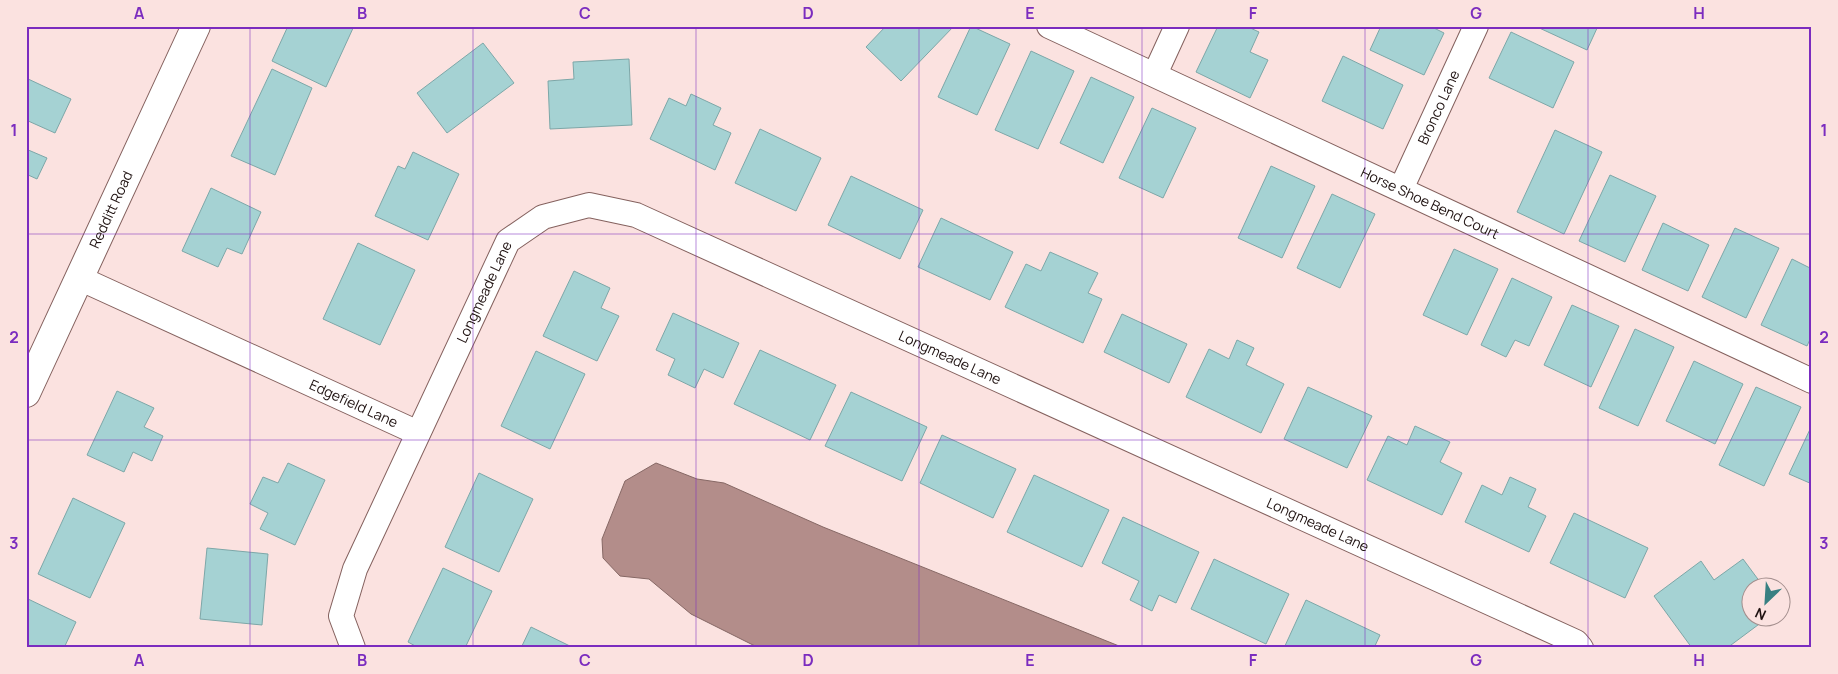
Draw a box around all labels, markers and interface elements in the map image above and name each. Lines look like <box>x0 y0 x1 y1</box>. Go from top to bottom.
text: A <box>134 2 145 24</box>
text: B <box>357 2 367 24</box>
text: C <box>579 2 591 24</box>
text: D <box>802 2 814 24</box>
text: E <box>1025 2 1035 24</box>
text: F <box>1249 2 1258 24</box>
text: G <box>1470 2 1482 24</box>
text: H <box>1693 2 1705 24</box>
street label: Bronco Lane <box>1413 67 1464 147</box>
text: 1 <box>10 119 18 141</box>
text: 1 <box>1820 119 1828 141</box>
street label: Horse Shoe Bend Court <box>1358 162 1503 243</box>
street label: Redditt Road <box>84 168 137 251</box>
street label: Longmeade Lane <box>452 238 516 346</box>
text: 2 <box>9 326 19 348</box>
street label: Longmeade Lane <box>896 326 1004 389</box>
text: 2 <box>1819 326 1829 348</box>
street label: Edgefield Lane <box>307 375 401 432</box>
street label: Longmeade Lane <box>1264 493 1372 556</box>
text: 3 <box>9 532 19 554</box>
text: 3 <box>1819 532 1829 554</box>
north arrow <box>1740 576 1790 626</box>
text: N <box>1752 603 1769 625</box>
text: A <box>134 649 145 671</box>
text: B <box>357 649 367 671</box>
text: C <box>579 649 591 671</box>
text: D <box>802 649 814 671</box>
text: E <box>1025 649 1035 671</box>
text: F <box>1249 649 1258 671</box>
text: G <box>1470 649 1482 671</box>
text: H <box>1693 649 1705 671</box>

